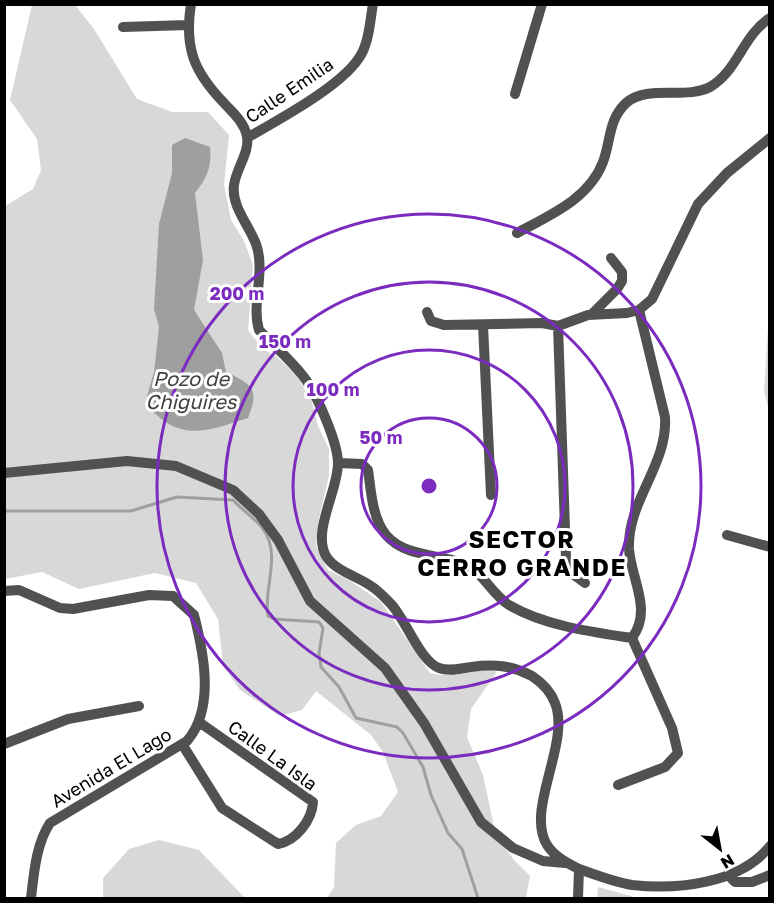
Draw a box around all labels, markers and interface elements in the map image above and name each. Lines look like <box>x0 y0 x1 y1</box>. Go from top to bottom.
street label: Calle Emilia <box>241 53 337 127</box>
text: 200 m <box>210 282 264 304</box>
text: 150 m <box>259 330 311 352</box>
water label: Pozo de Chiguires <box>146 366 238 414</box>
text: 100 m <box>307 378 359 400</box>
text: 50 m <box>360 426 402 448</box>
centre of rings <box>419 476 439 496</box>
district label: SECTOR CERRO GRANDE <box>417 524 627 581</box>
street label: Calle La Isla <box>224 715 322 795</box>
street label: Avenida El Lago <box>47 722 175 812</box>
north arrow <box>690 819 750 879</box>
text: N <box>717 850 738 874</box>

